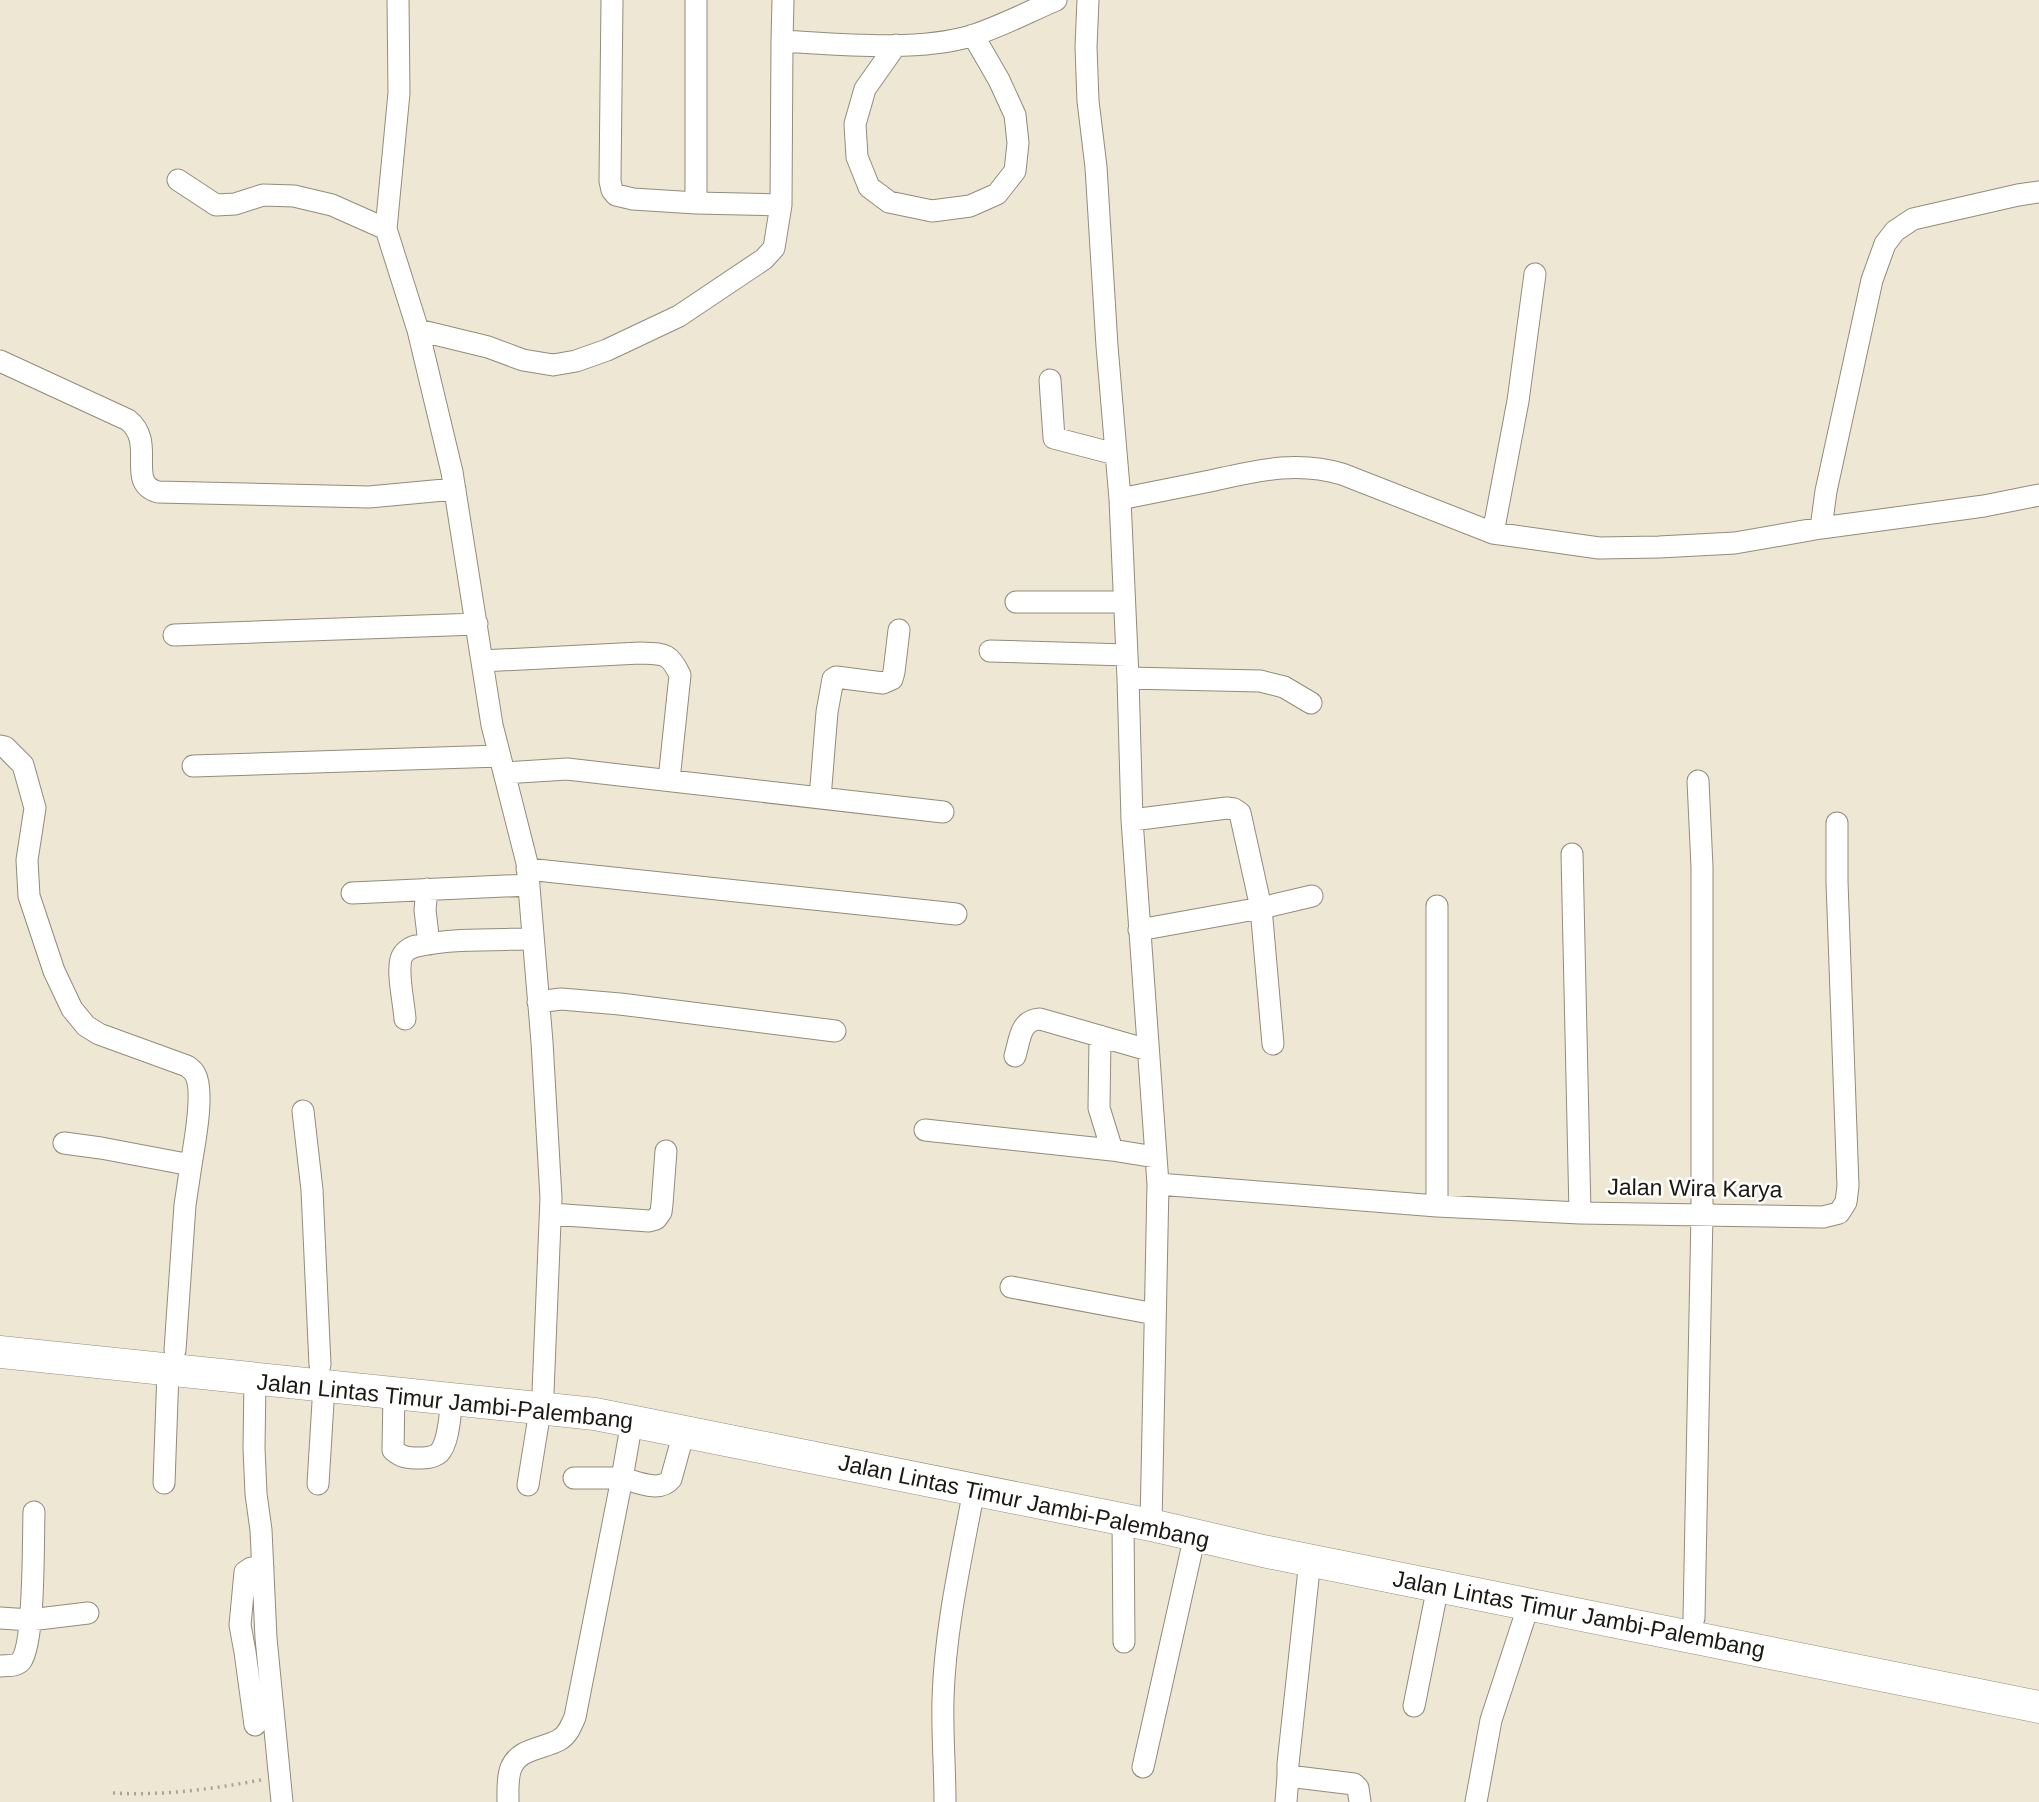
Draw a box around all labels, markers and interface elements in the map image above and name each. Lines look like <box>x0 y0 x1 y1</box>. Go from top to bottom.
street label: Jalan Wira Karya <box>1607 1173 1783 1203</box>
street label: Jalan Lintas Timur Jambi-Palembang <box>255 1368 635 1434</box>
street label: Jalan Lintas Timur Jambi-Palembang <box>836 1449 1212 1553</box>
street label: Jalan Lintas Timur Jambi-Palembang <box>1391 1565 1767 1663</box>

